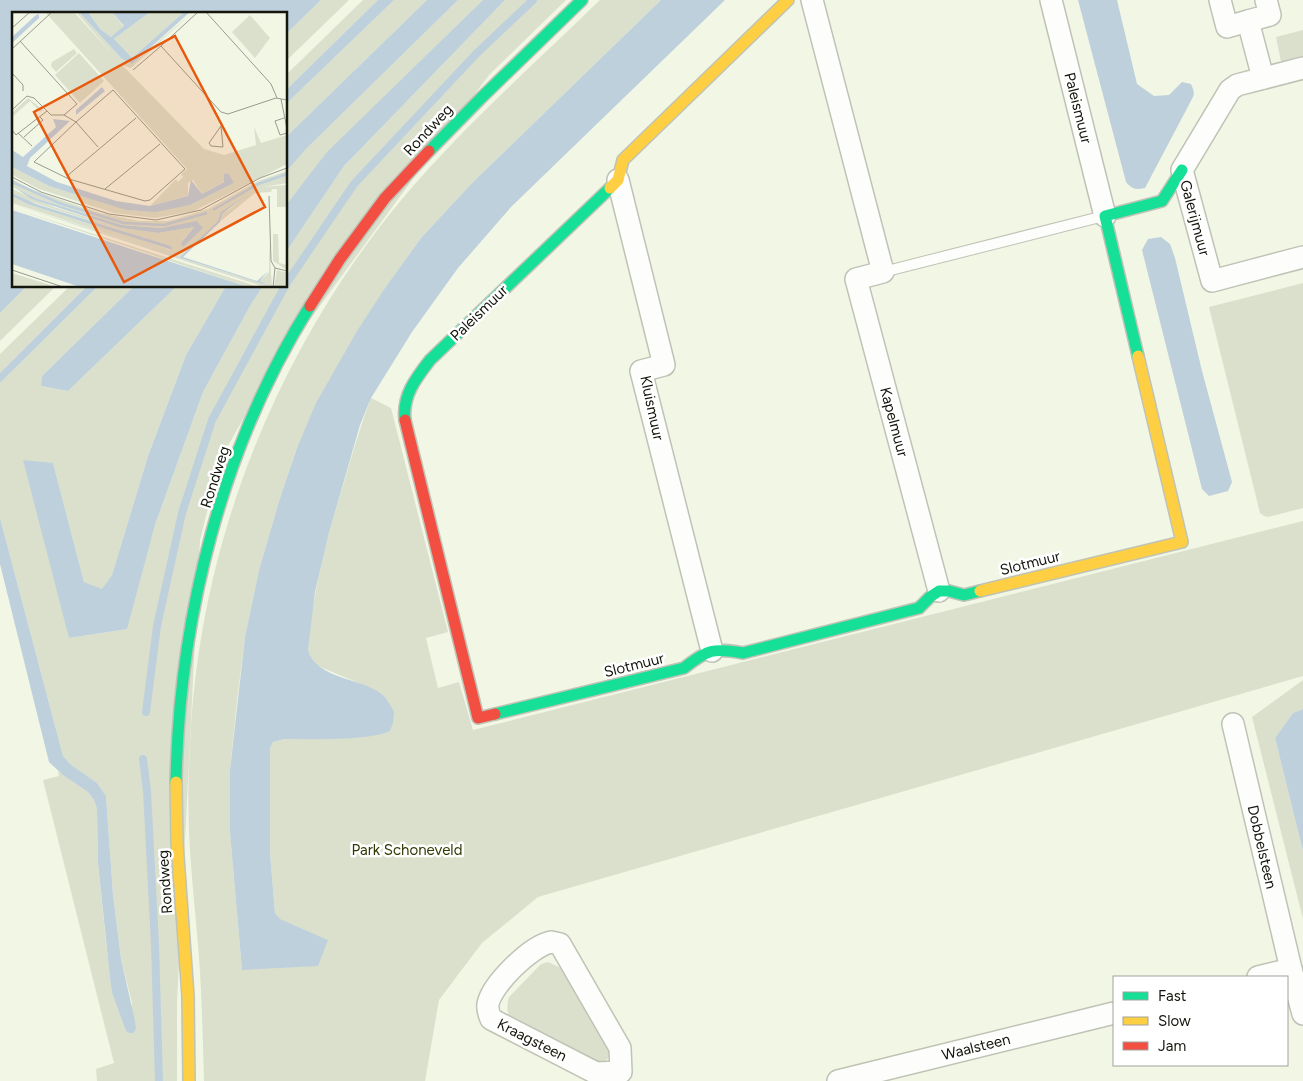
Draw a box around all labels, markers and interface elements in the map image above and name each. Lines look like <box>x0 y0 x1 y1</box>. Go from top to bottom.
inset map <box>12 12 288 288</box>
street label: Paleismuur <box>1060 71 1096 145</box>
street label: Rondweg <box>400 101 456 159</box>
street label: Galerijmuur <box>1176 178 1214 258</box>
street label: Paleismuur <box>447 281 511 345</box>
street label: Kluismuur <box>636 374 668 442</box>
street label: Kapelmuur <box>876 385 912 459</box>
street label: Rondweg <box>197 444 233 510</box>
street label: Slotmuur <box>998 547 1062 579</box>
street label: Slotmuur <box>602 649 666 681</box>
street label: Dobbelsteen <box>1244 803 1280 891</box>
park label: Park Schoneveld <box>352 841 462 859</box>
street label: Rondweg <box>154 850 176 914</box>
legend <box>1113 976 1288 1066</box>
text: Fast <box>1158 987 1187 1005</box>
text: Slow <box>1158 1012 1191 1030</box>
street label: Kraagsteen <box>494 1015 570 1065</box>
street label: Waalsteen <box>940 1030 1012 1064</box>
text: Jam <box>1158 1037 1186 1055</box>

